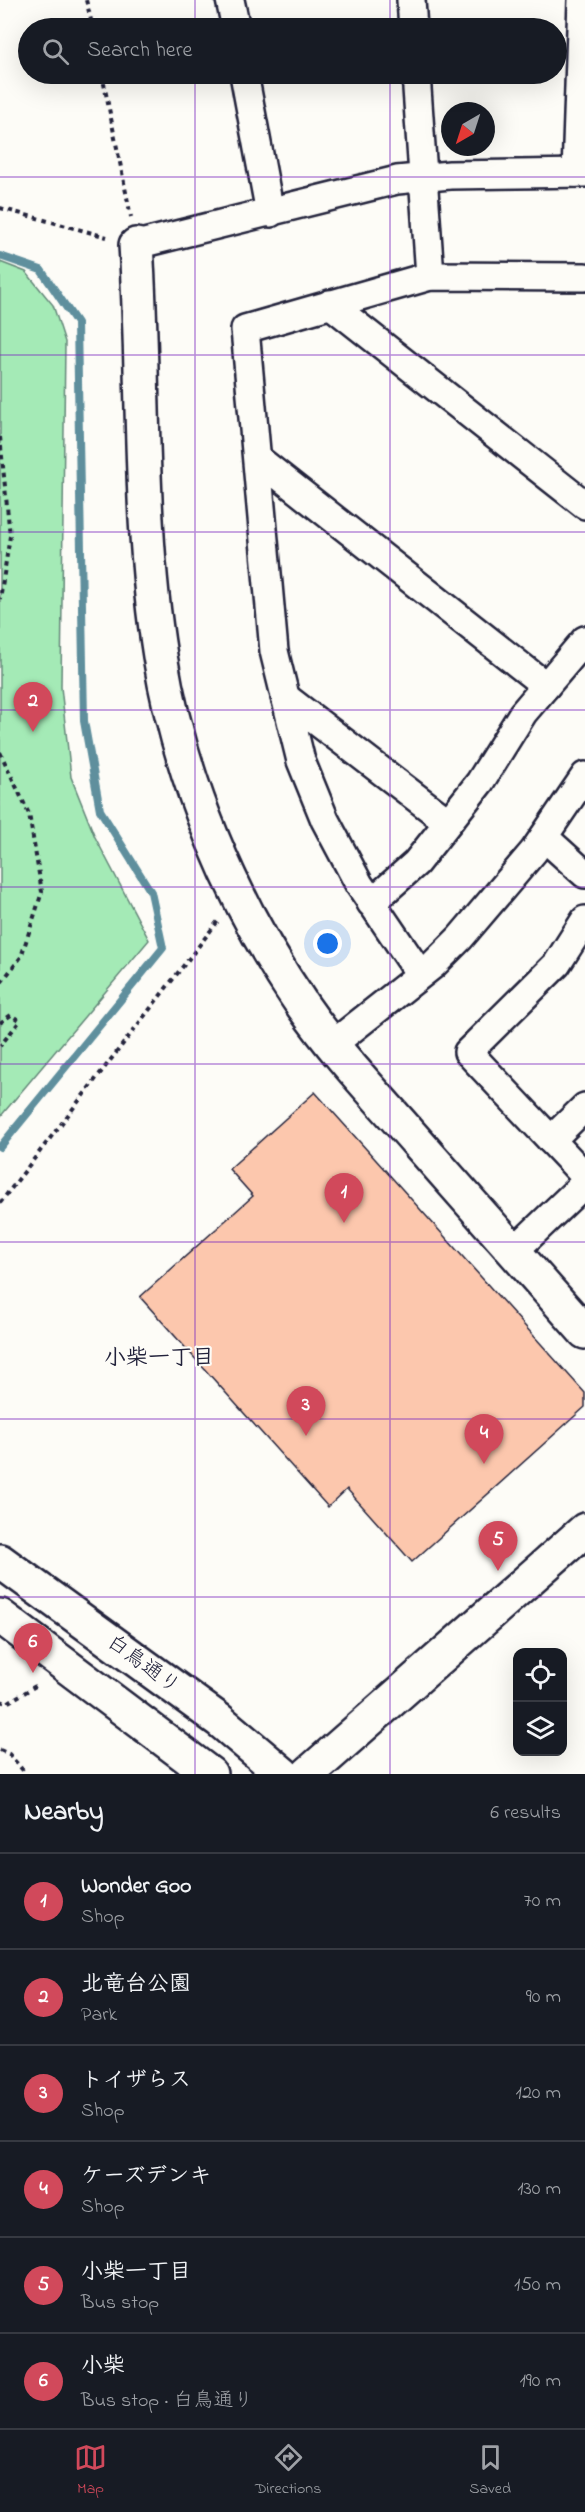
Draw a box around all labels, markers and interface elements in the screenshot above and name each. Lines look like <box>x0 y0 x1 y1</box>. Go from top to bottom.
search box <box>18 18 567 84</box>
icon: search <box>39 35 72 68</box>
text: Search here <box>87 35 192 67</box>
north arrow <box>441 102 495 156</box>
pin: 2 <box>14 682 52 732</box>
your location <box>313 929 342 958</box>
pin: 1 <box>324 1174 364 1223</box>
district label: 小柴一丁目 <box>104 1343 214 1375</box>
pin: 3 <box>286 1386 326 1436</box>
pin: 4 <box>464 1414 504 1464</box>
pin: 5 <box>478 1522 518 1571</box>
pin: 6 <box>14 1624 52 1673</box>
street label: 白鳥通り <box>100 1628 186 1702</box>
map controls <box>513 1648 567 1756</box>
button: locate <box>513 1648 567 1702</box>
button: layers <box>513 1702 567 1756</box>
text: Nearby <box>24 1794 103 1832</box>
text: 6 results <box>490 1799 561 1828</box>
text: Wonder Goo <box>81 1871 192 1903</box>
text: 1 <box>40 1887 47 1916</box>
text: 70 m <box>524 1887 561 1916</box>
text: Shop <box>81 1903 125 1932</box>
text: 北竜台公園 <box>81 1969 191 2001</box>
text: 2 <box>39 1983 48 2012</box>
text: 90 m <box>526 1983 561 2012</box>
text: Park <box>81 2001 117 2030</box>
text: トイザらス <box>81 2065 191 2097</box>
text: 3 <box>39 2079 48 2108</box>
text: 120 m <box>516 2079 561 2108</box>
text: Shop <box>81 2097 125 2126</box>
text: ケーズデンキ <box>81 2161 211 2193</box>
text: 4 <box>39 2175 48 2204</box>
text: 130 m <box>517 2175 561 2204</box>
text: Shop <box>81 2193 125 2222</box>
text: 小柴一丁目 <box>81 2257 191 2289</box>
text: 5 <box>38 2271 49 2300</box>
text: 150 m <box>514 2271 561 2300</box>
text: Bus stop <box>81 2289 159 2318</box>
text: 小柴 <box>81 2351 125 2383</box>
text: 6 <box>39 2367 48 2396</box>
text: 190 m <box>519 2367 561 2396</box>
text: Bus stop · 白鳥通り <box>81 2387 253 2416</box>
tab: Map <box>74 2441 107 2501</box>
tab: Directions <box>255 2441 321 2501</box>
tab: Saved <box>469 2441 511 2501</box>

